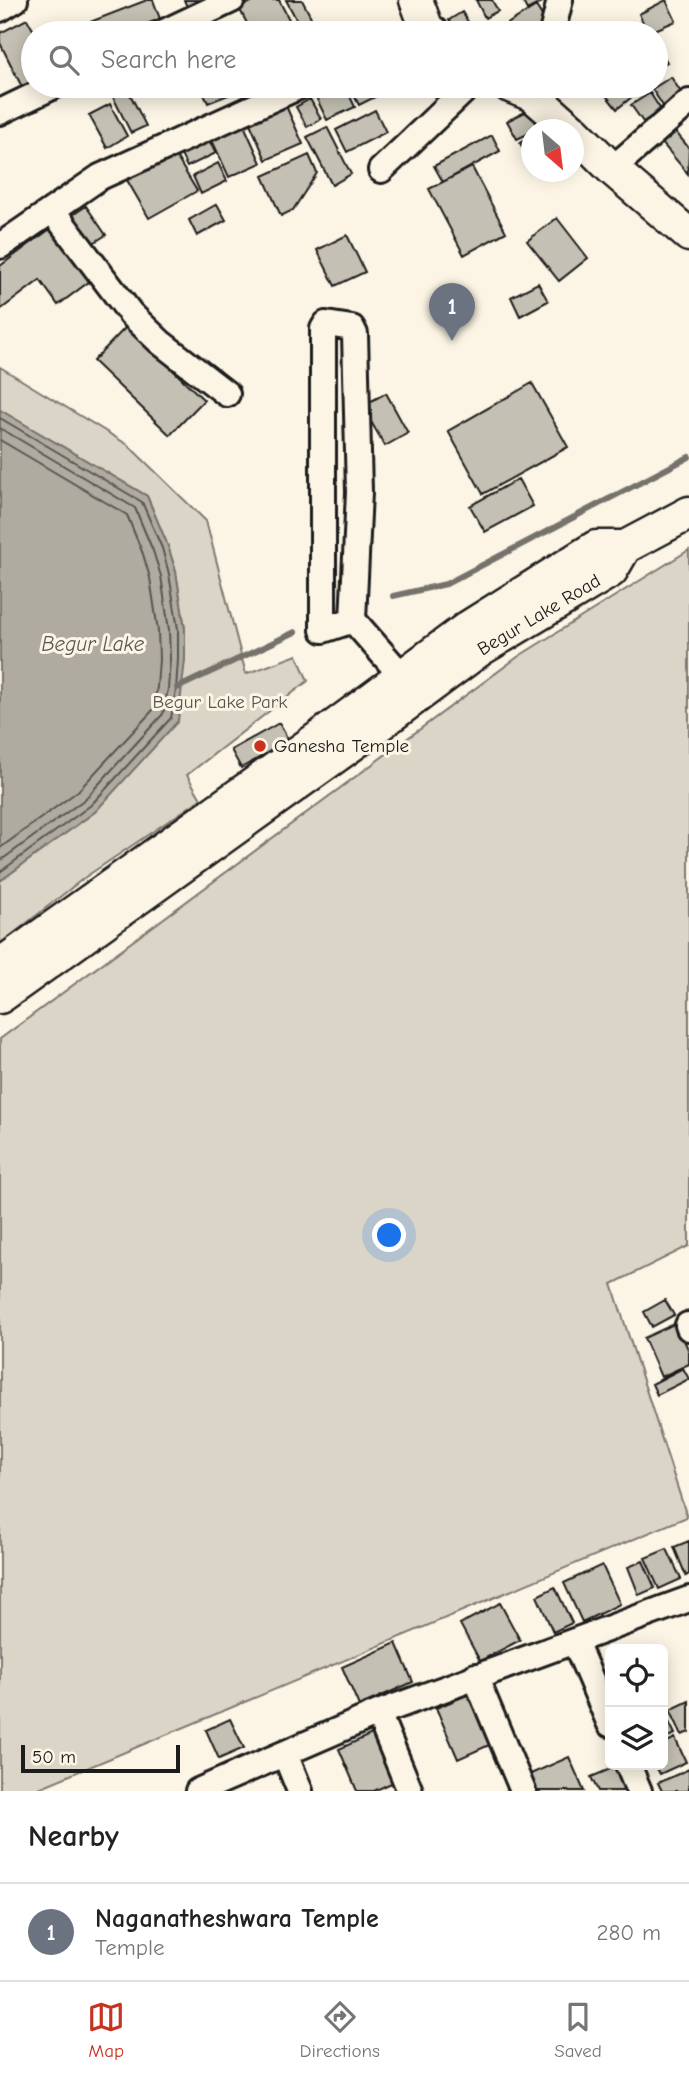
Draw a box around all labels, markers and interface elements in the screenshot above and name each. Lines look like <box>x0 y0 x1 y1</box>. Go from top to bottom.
search box <box>21 21 668 98</box>
icon: search <box>45 41 83 79</box>
text: Search here <box>101 45 236 75</box>
north arrow <box>521 119 584 182</box>
pin: 1 <box>429 283 475 341</box>
street label: Begur Lake Road <box>473 570 605 660</box>
water label: Begur Lake <box>42 632 145 656</box>
park label: Begur Lake Park <box>153 691 288 713</box>
place label: Ganesha Temple <box>274 735 409 757</box>
marker: Ganesha Temple <box>252 738 268 754</box>
your location <box>372 1218 406 1252</box>
map controls <box>605 1644 668 1770</box>
button: locate <box>605 1644 668 1707</box>
button: layers <box>605 1707 668 1770</box>
scale bar <box>21 1742 180 1774</box>
text: 50 m <box>32 1746 76 1768</box>
text: Nearby <box>28 1819 119 1854</box>
text: Naganatheshwara Temple <box>95 1904 379 1934</box>
text: 1 <box>46 1919 56 1946</box>
text: 280 m <box>596 1919 661 1946</box>
text: Temple <box>95 1934 164 1961</box>
tab: Map <box>87 1998 125 2062</box>
tab: Directions <box>300 1998 380 2062</box>
tab: Saved <box>554 1998 602 2062</box>

